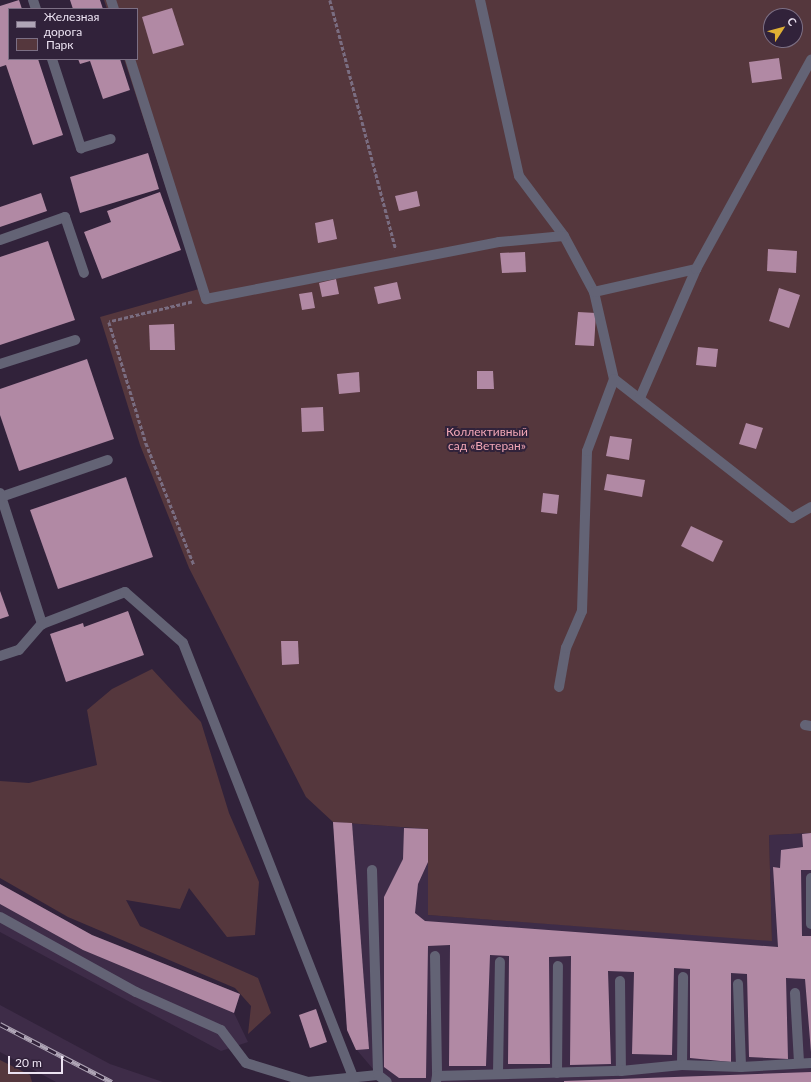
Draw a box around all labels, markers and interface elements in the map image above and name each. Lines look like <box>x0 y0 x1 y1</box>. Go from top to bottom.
legend <box>8 8 138 60</box>
north arrow <box>763 8 803 48</box>
text: Железная дорога <box>44 9 99 39</box>
text: С <box>785 14 800 28</box>
text: Парк <box>46 37 74 52</box>
park label: Коллективный сад «Ветеран» <box>446 425 528 453</box>
scale bar <box>10 1048 65 1074</box>
text: 20 m <box>15 1055 42 1070</box>

